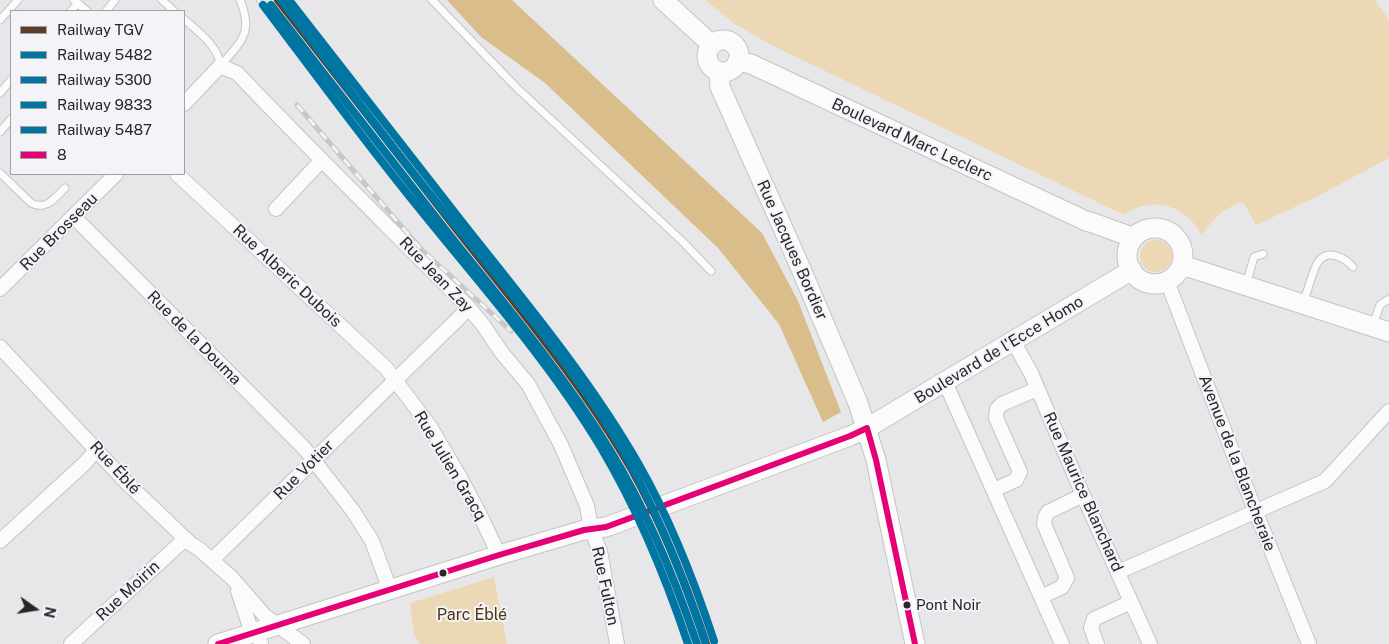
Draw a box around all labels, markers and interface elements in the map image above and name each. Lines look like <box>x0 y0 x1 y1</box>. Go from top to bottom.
legend <box>10 10 185 175</box>
text: Railway TGV <box>57 21 144 38</box>
text: Railway 5482 <box>57 46 152 63</box>
text: Railway 5300 <box>57 71 152 88</box>
street label: Boulevard Marc Leclerc <box>828 94 996 186</box>
text: Railway 9833 <box>57 96 152 113</box>
text: Railway 5487 <box>57 121 152 138</box>
text: 8 <box>57 146 67 163</box>
street label: Rue Jacques Bordier <box>752 177 832 323</box>
street label: Rue Brosseau <box>16 189 102 275</box>
street label: Rue Alberic Dubois <box>229 221 345 331</box>
street label: Rue Jean Zay <box>395 233 477 317</box>
street label: Rue de la Douma <box>143 287 245 389</box>
street label: Boulevard de l'Ecce Homo <box>911 292 1087 408</box>
street label: Avenue de la Blancheraie <box>1195 372 1279 554</box>
street label: Rue Julien Gracq <box>410 408 490 524</box>
street label: Rue Maurice Blanchard <box>1039 409 1127 575</box>
street label: Rue Votier <box>270 436 338 504</box>
street label: Rue Éblé <box>86 437 144 499</box>
street label: Rue Fulton <box>587 545 623 627</box>
street label: Rue Moirin <box>92 557 164 625</box>
unlabelled marker <box>438 568 448 578</box>
north arrow <box>10 584 60 634</box>
place label: Pont Noir <box>916 596 981 614</box>
marker: Pont Noir <box>902 600 912 610</box>
text: N <box>41 605 59 620</box>
park label: Parc Éblé <box>437 605 507 625</box>

